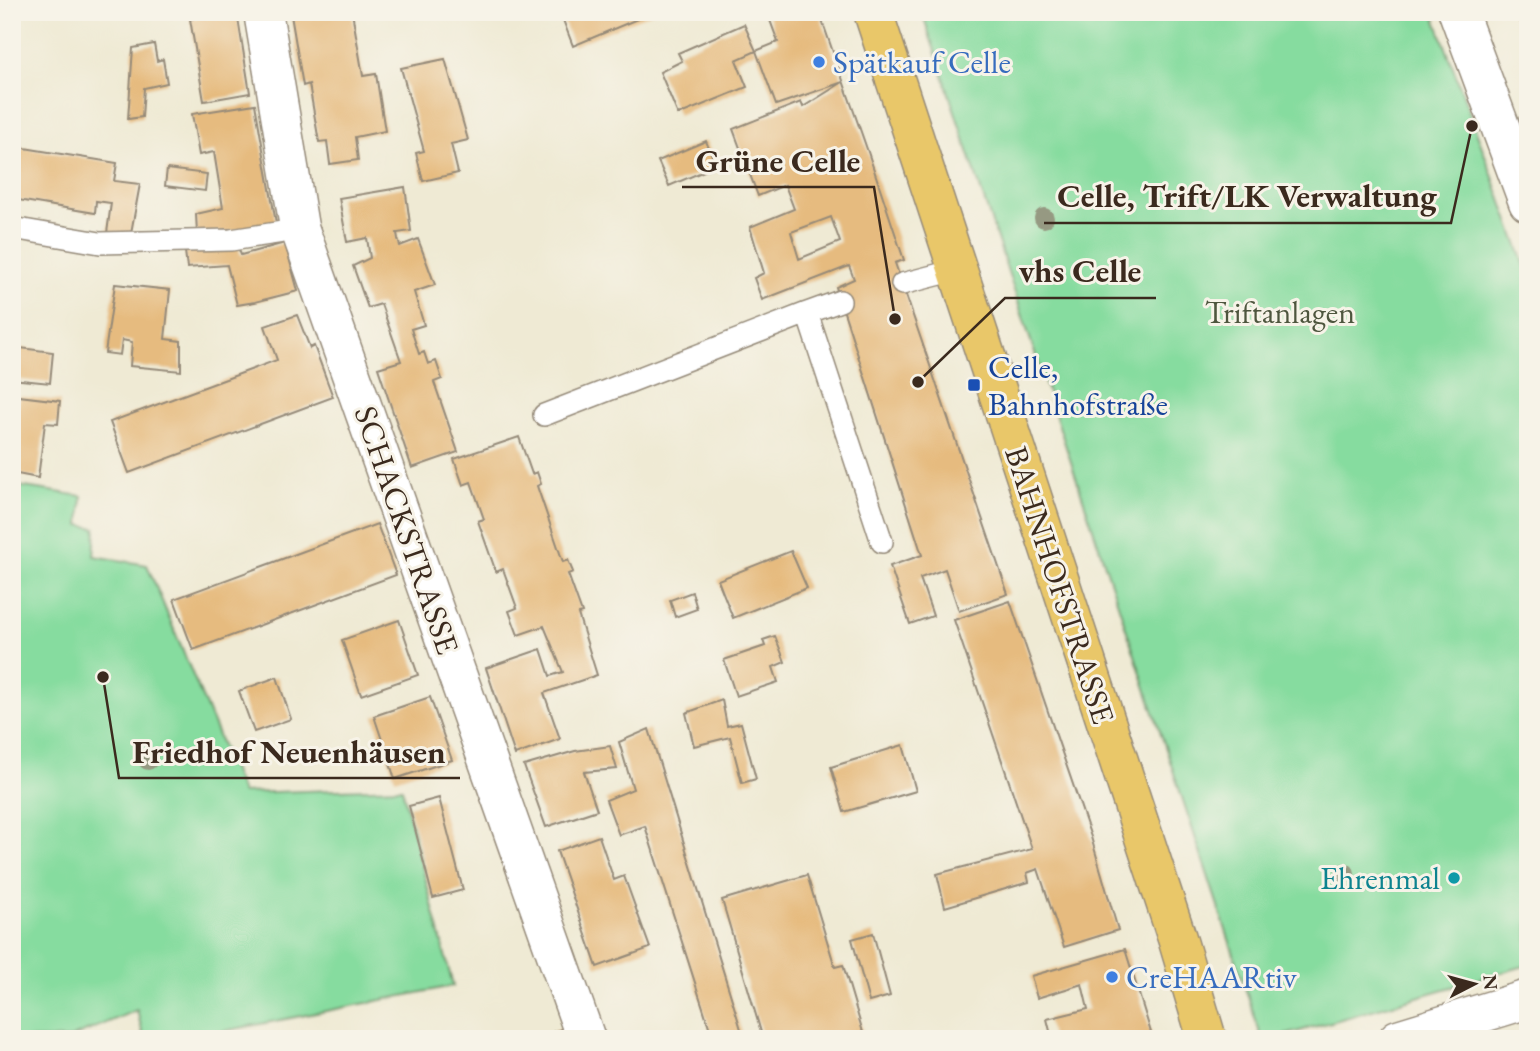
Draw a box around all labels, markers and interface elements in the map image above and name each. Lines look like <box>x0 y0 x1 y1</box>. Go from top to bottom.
place label: Spätkauf Celle <box>833 41 1011 83</box>
marker: Spätkauf Celle <box>811 54 827 70</box>
callout: Grüne Celle <box>682 133 874 187</box>
text: Grüne Celle <box>696 139 860 182</box>
callout: Celle, Trift/LK Verwaltung <box>1044 169 1451 223</box>
text: Celle, Trift/LK Verwaltung <box>1057 174 1437 217</box>
callout: vhs Celle <box>1005 244 1156 298</box>
text: vhs Celle <box>1019 249 1141 292</box>
park label: Triftanlagen <box>1205 291 1355 333</box>
place label: Celle, Bahnhofstraße <box>988 346 1168 425</box>
marker: Celle, Bahnhofstraße <box>966 377 982 393</box>
street label: SCHACKSTRASSE <box>345 400 469 660</box>
street label: BAHNHOFSTRASSE <box>995 441 1125 729</box>
callout: Friedhof Neuenhäusen <box>119 724 460 778</box>
text: Friedhof Neuenhäusen <box>132 730 446 773</box>
place label: Ehrenmal <box>1320 857 1440 899</box>
marker: Ehrenmal <box>1446 870 1462 886</box>
north arrow <box>1438 950 1508 1020</box>
place label: CreHAARtiv <box>1126 956 1298 998</box>
marker: CreHAARtiv <box>1104 969 1120 985</box>
text: N <box>1477 973 1504 992</box>

